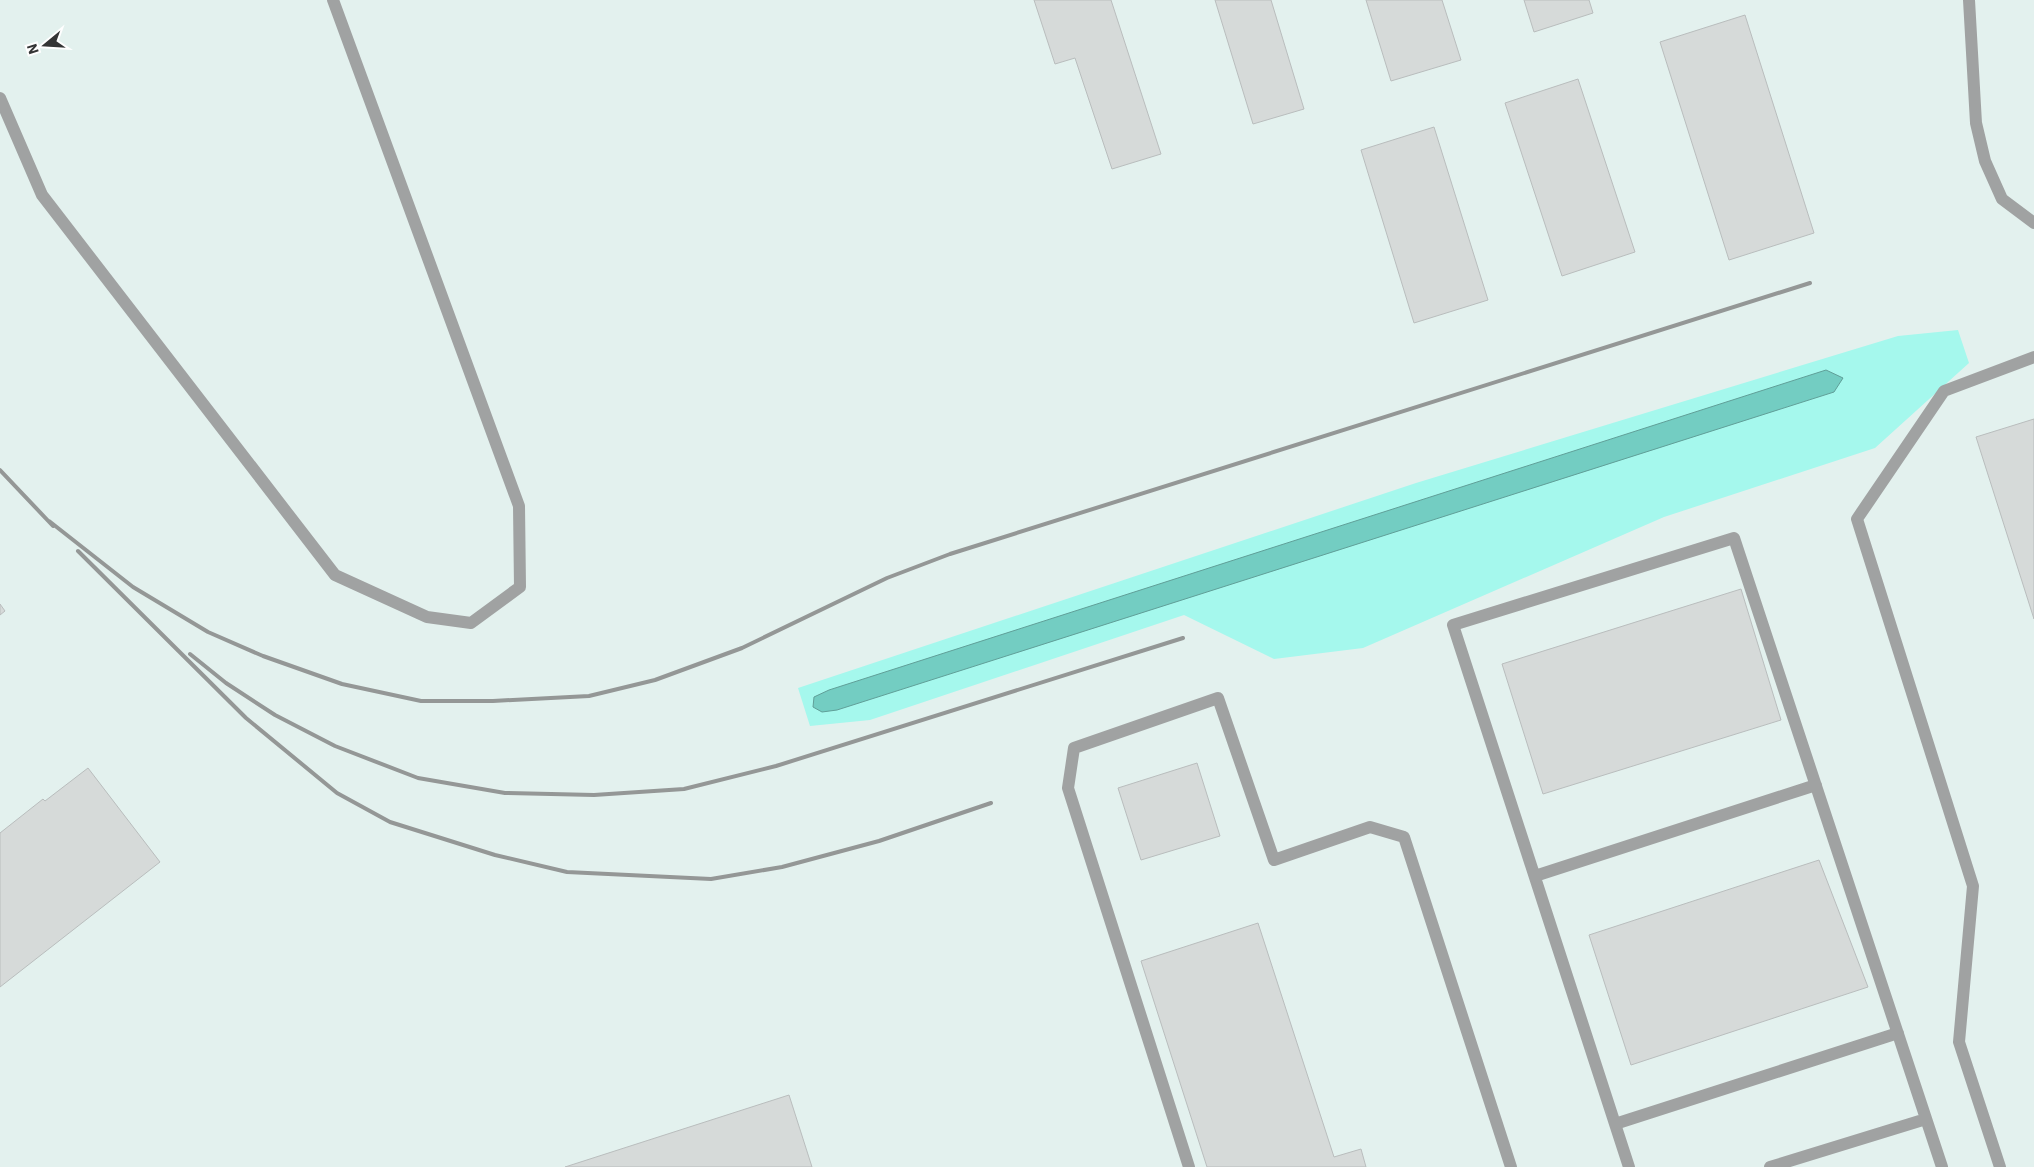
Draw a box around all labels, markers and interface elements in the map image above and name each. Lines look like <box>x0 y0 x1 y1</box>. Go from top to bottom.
north arrow <box>20 20 70 70</box>
text: N <box>23 41 43 57</box>

